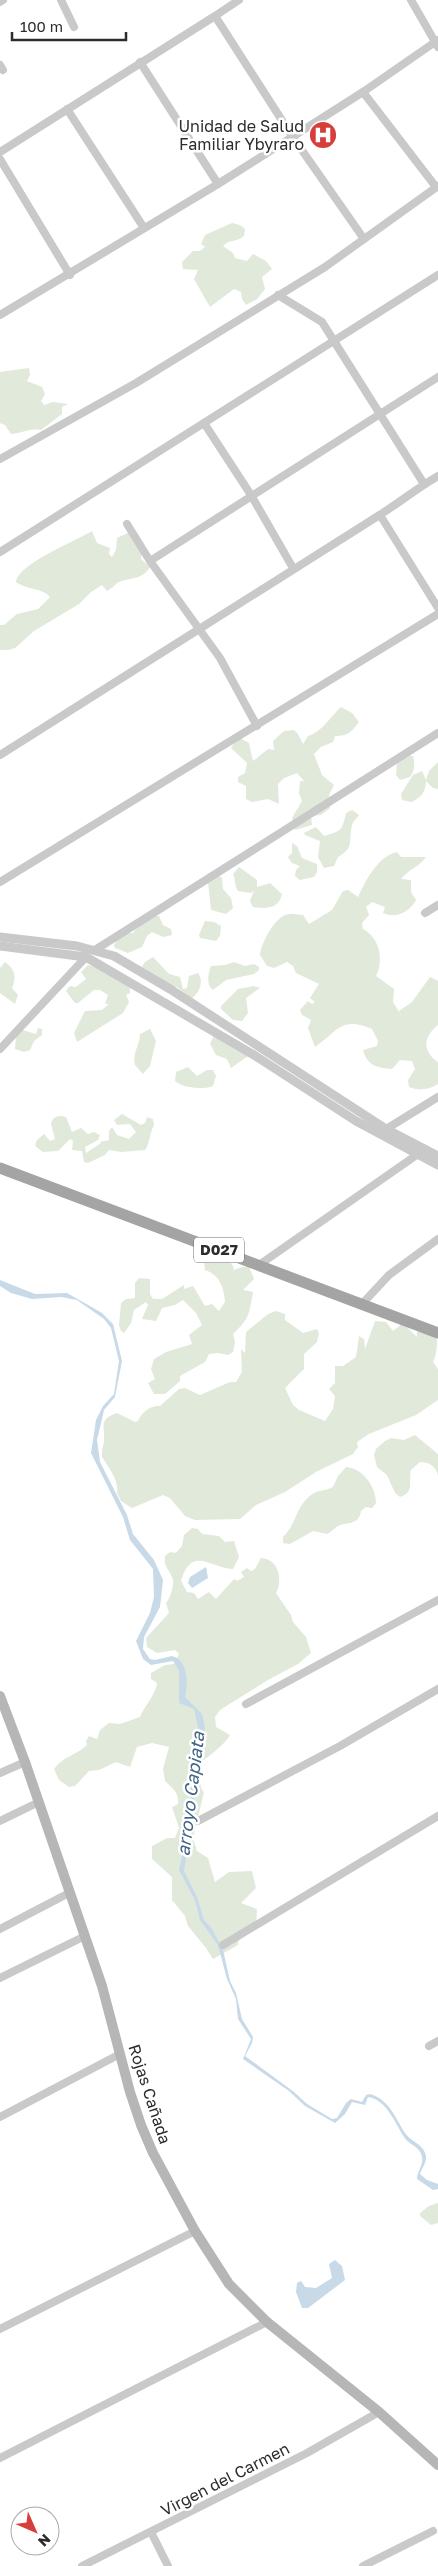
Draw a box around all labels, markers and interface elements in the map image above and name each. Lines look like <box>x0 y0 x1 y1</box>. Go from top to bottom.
scale bar <box>12 10 126 42</box>
text: 100 m <box>20 17 63 35</box>
place label: Unidad de Salud Familiar Ybyraro <box>178 116 304 154</box>
hospital icon: Unidad de Salud Familiar Ybyraro <box>308 120 338 150</box>
road number: D027 <box>194 1238 244 1262</box>
water label: arroyo Capiata <box>171 1730 209 1857</box>
street label: Rojas Cañada <box>124 2042 176 2146</box>
street label: Virgen del Carmen <box>157 2438 293 2520</box>
north arrow <box>10 2506 60 2556</box>
text: N <box>35 2531 54 2550</box>

